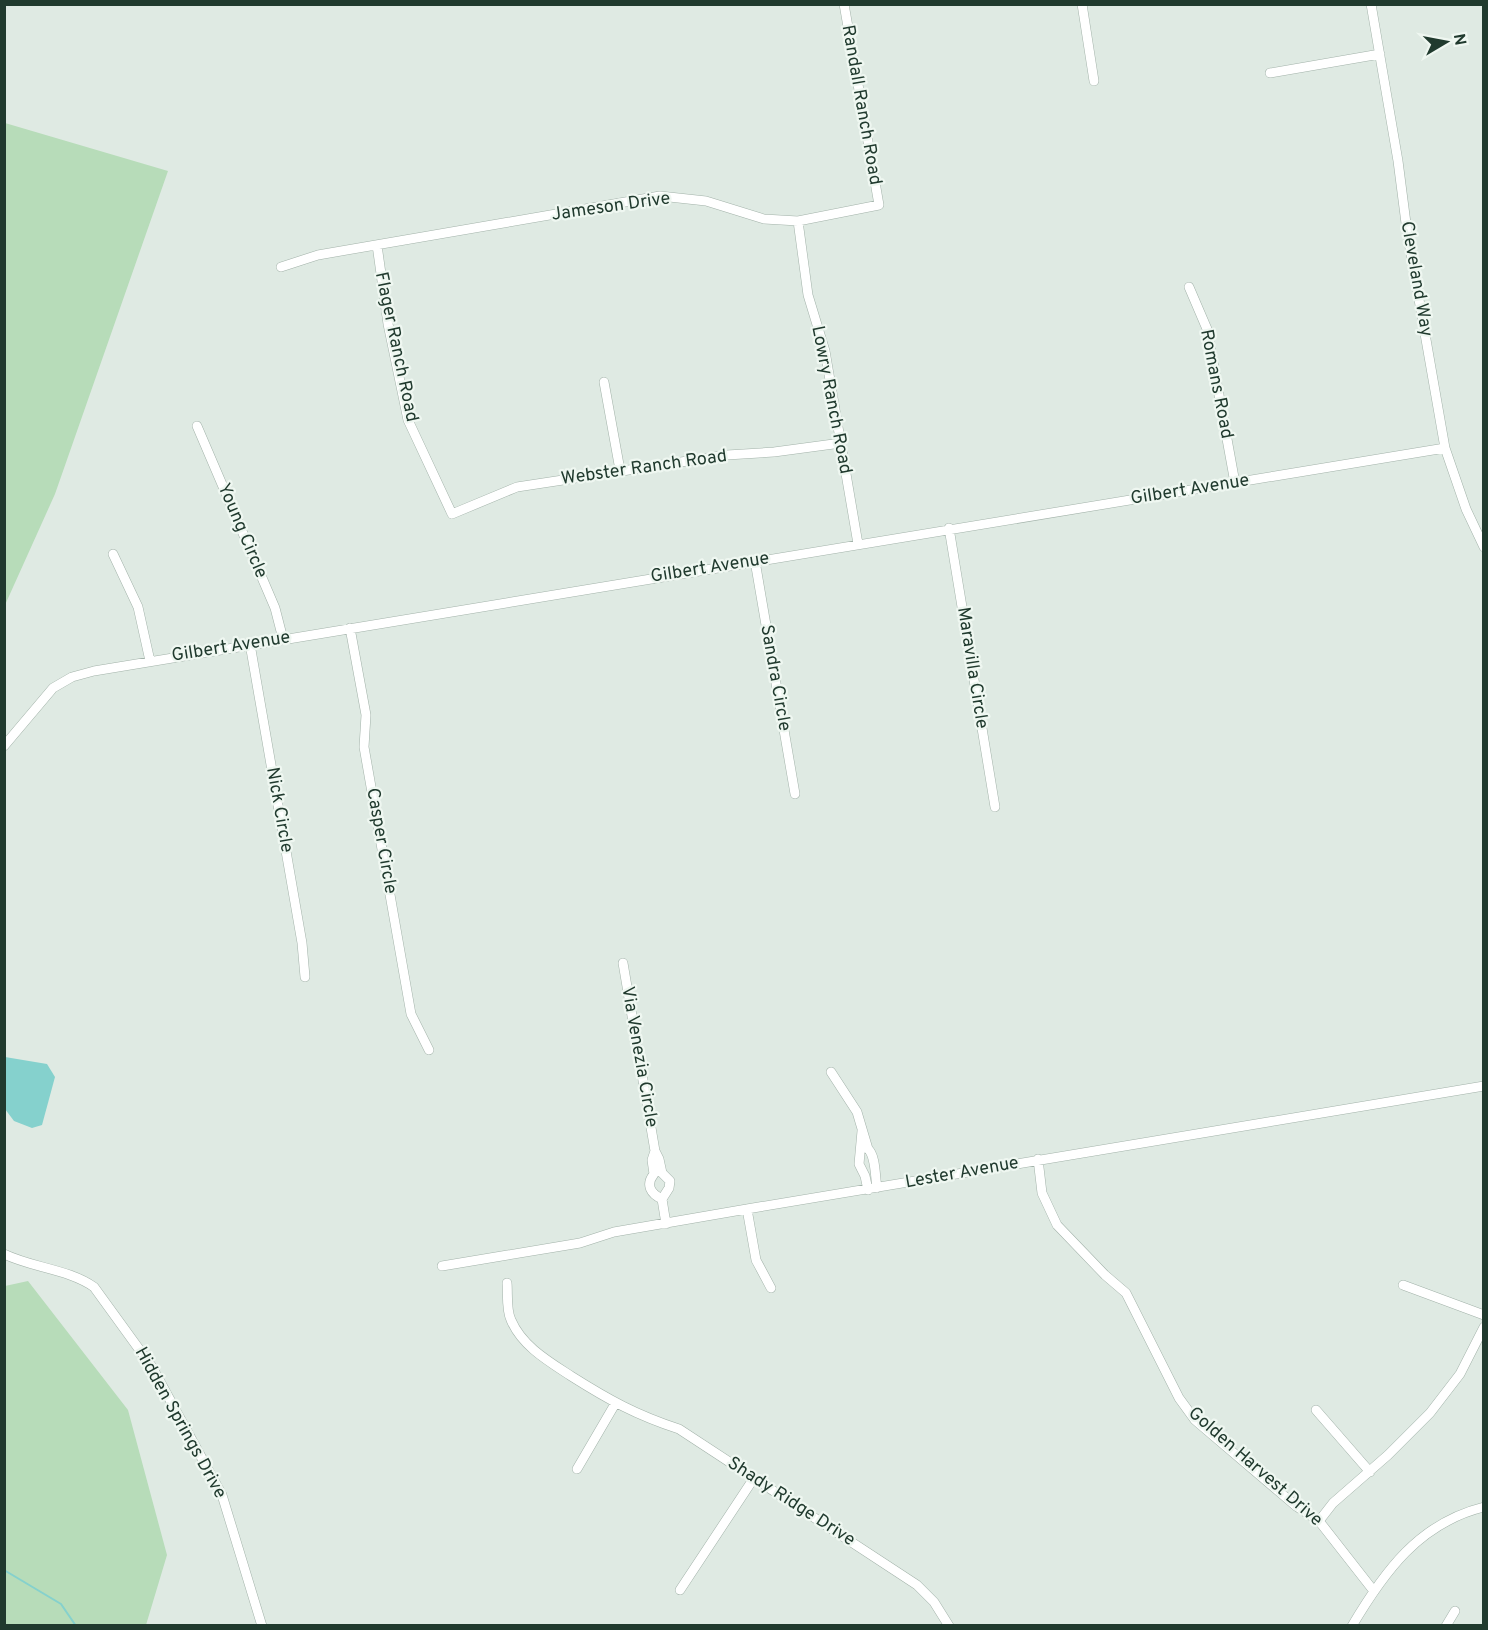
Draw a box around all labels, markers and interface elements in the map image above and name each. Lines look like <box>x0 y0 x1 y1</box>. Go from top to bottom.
north arrow <box>1416 12 1476 72</box>
street label: Randall Ranch Road <box>836 23 886 187</box>
text: N <box>1448 32 1470 47</box>
street label: Jameson Drive <box>550 187 672 227</box>
street label: Cleveland Way <box>1395 219 1437 339</box>
street label: Flager Ranch Road <box>369 270 423 424</box>
street label: Lowry Ranch Road <box>805 324 857 476</box>
street label: Romans Road <box>1194 327 1238 441</box>
street label: Webster Ranch Road <box>560 445 728 491</box>
street label: Gilbert Avenue <box>1129 469 1251 511</box>
street label: Young Circle <box>212 480 272 582</box>
street label: Gilbert Avenue <box>649 547 771 589</box>
street label: Maravilla Circle <box>951 606 993 730</box>
street label: Sandra Circle <box>754 623 796 733</box>
street label: Gilbert Avenue <box>170 626 292 668</box>
street label: Nick Circle <box>260 766 298 854</box>
street label: Casper Circle <box>360 786 402 896</box>
street label: Via Venezia Circle <box>615 985 663 1129</box>
street label: Lester Avenue <box>903 1152 1021 1194</box>
street label: Hidden Springs Drive <box>129 1343 231 1503</box>
street label: Golden Harvest Drive <box>1183 1402 1327 1532</box>
street label: Shady Ridge Drive <box>723 1452 859 1552</box>

